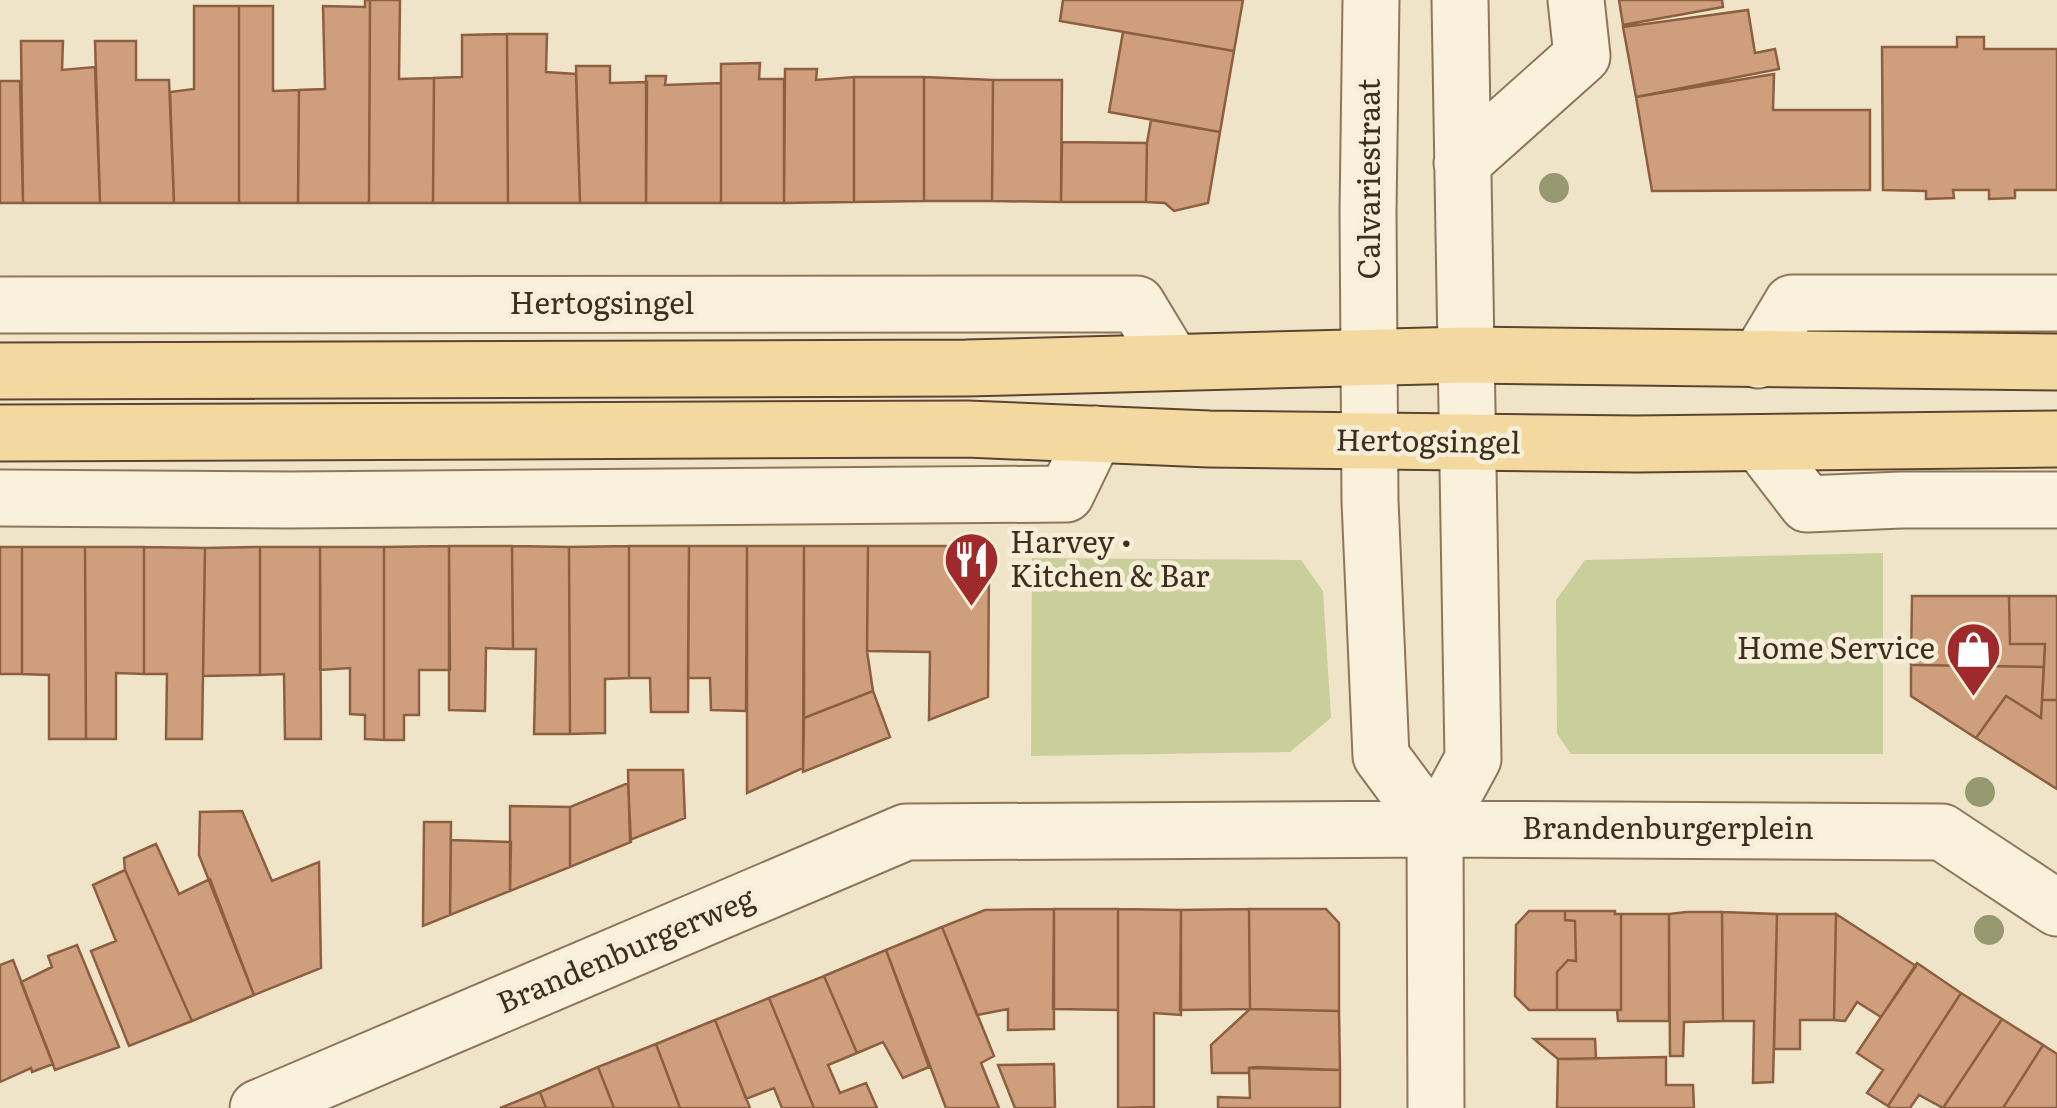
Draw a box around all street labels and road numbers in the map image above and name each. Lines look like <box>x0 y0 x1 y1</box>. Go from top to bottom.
street label: Calvariestraat <box>1345 79 1389 279</box>
street label: Hertogsingel <box>510 279 694 323</box>
street label: Hertogsingel <box>1335 415 1521 463</box>
street label: Brandenburgerplein <box>1522 804 1814 848</box>
street label: Brandenburgerweg <box>489 874 761 1022</box>

